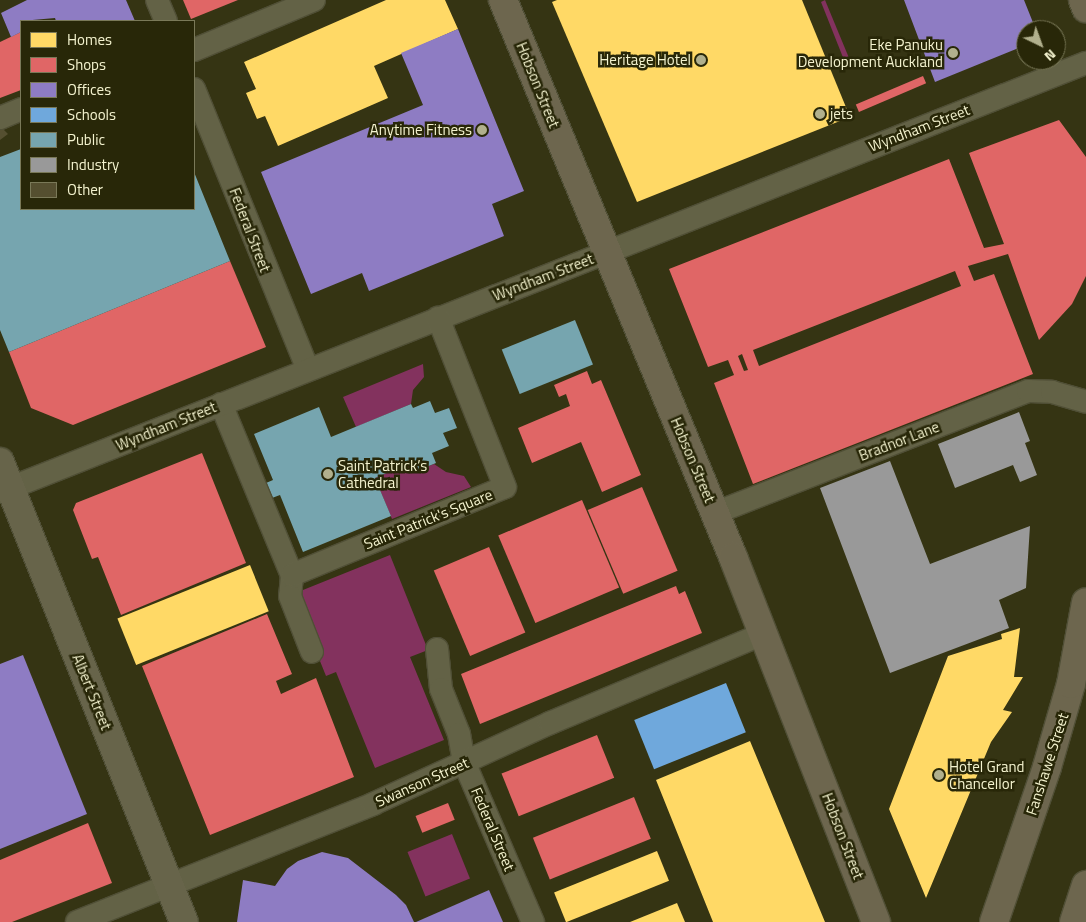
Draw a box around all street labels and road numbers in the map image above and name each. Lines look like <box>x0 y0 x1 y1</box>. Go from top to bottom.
street label: Hobson Street <box>513 40 563 130</box>
street label: Wyndham Street <box>866 100 972 156</box>
street label: Federal Street <box>226 185 274 275</box>
street label: Wyndham Street <box>490 249 596 305</box>
street label: Wyndham Street <box>113 398 219 454</box>
street label: Hobson Street <box>667 415 719 505</box>
street label: Bradnor Lane <box>856 417 942 465</box>
street label: Saint Patrick's Square <box>361 485 495 553</box>
street label: Albert Street <box>69 651 115 733</box>
street label: Fanshawe Street <box>1022 711 1072 817</box>
street label: Swanson Street <box>373 753 471 811</box>
street label: Federal Street <box>467 785 519 873</box>
street label: Hobson Street <box>818 790 868 882</box>

